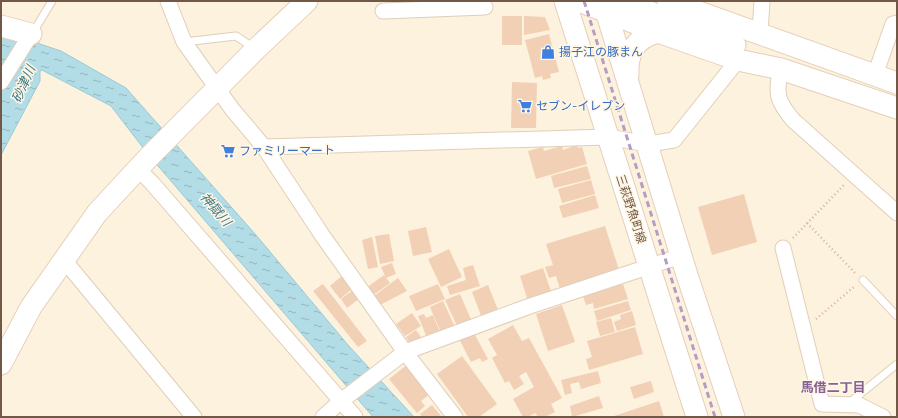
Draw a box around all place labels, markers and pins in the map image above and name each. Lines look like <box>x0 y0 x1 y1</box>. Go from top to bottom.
place label: 揚子江の豚まん <box>559 42 643 61</box>
shop icon: 揚子江の豚まん <box>540 44 556 60</box>
place label: セブン-イレブン <box>536 96 625 115</box>
supermarket icon: セブン-イレブン <box>517 98 533 114</box>
place label: ファミリーマート <box>239 141 335 160</box>
supermarket icon: ファミリーマート <box>220 143 236 159</box>

